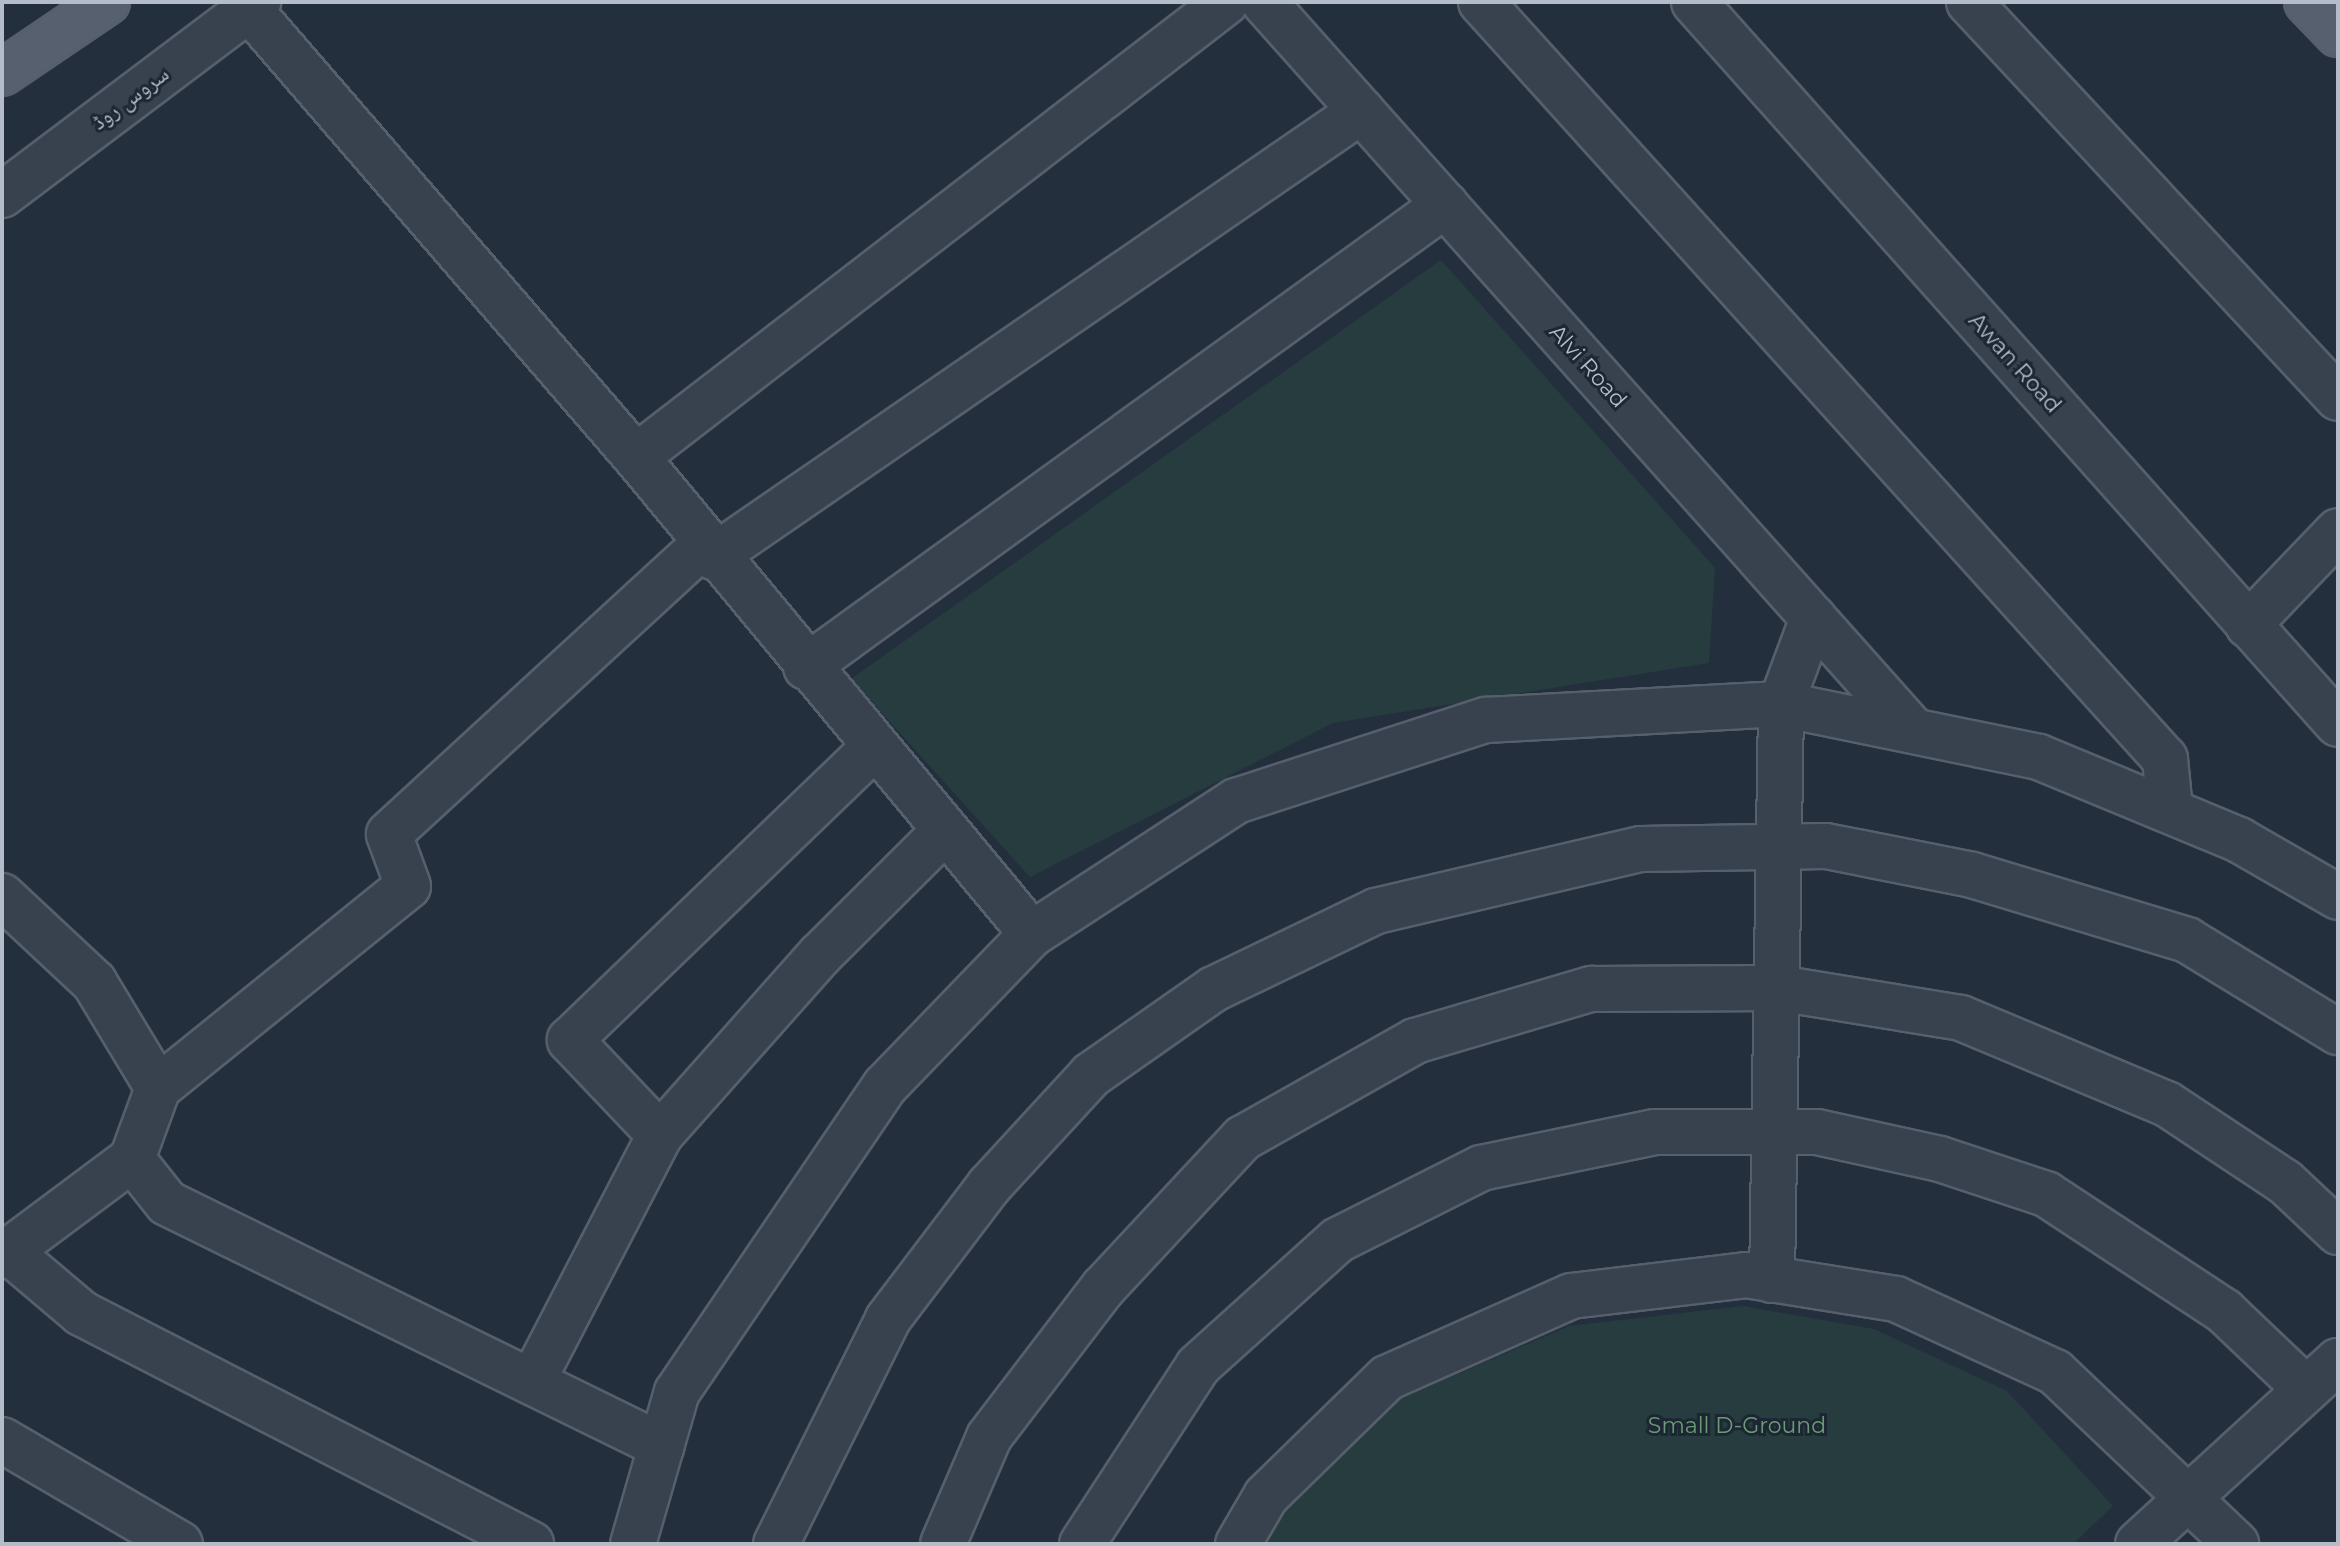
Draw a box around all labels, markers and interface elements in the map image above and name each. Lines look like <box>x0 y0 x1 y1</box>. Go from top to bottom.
street label: سروس روڈ <box>86 60 174 136</box>
street label: Awan Road <box>1963 308 2067 418</box>
street label: Alvi Road <box>1544 319 1632 413</box>
park label: Small D-Ground <box>1648 1413 1826 1439</box>

